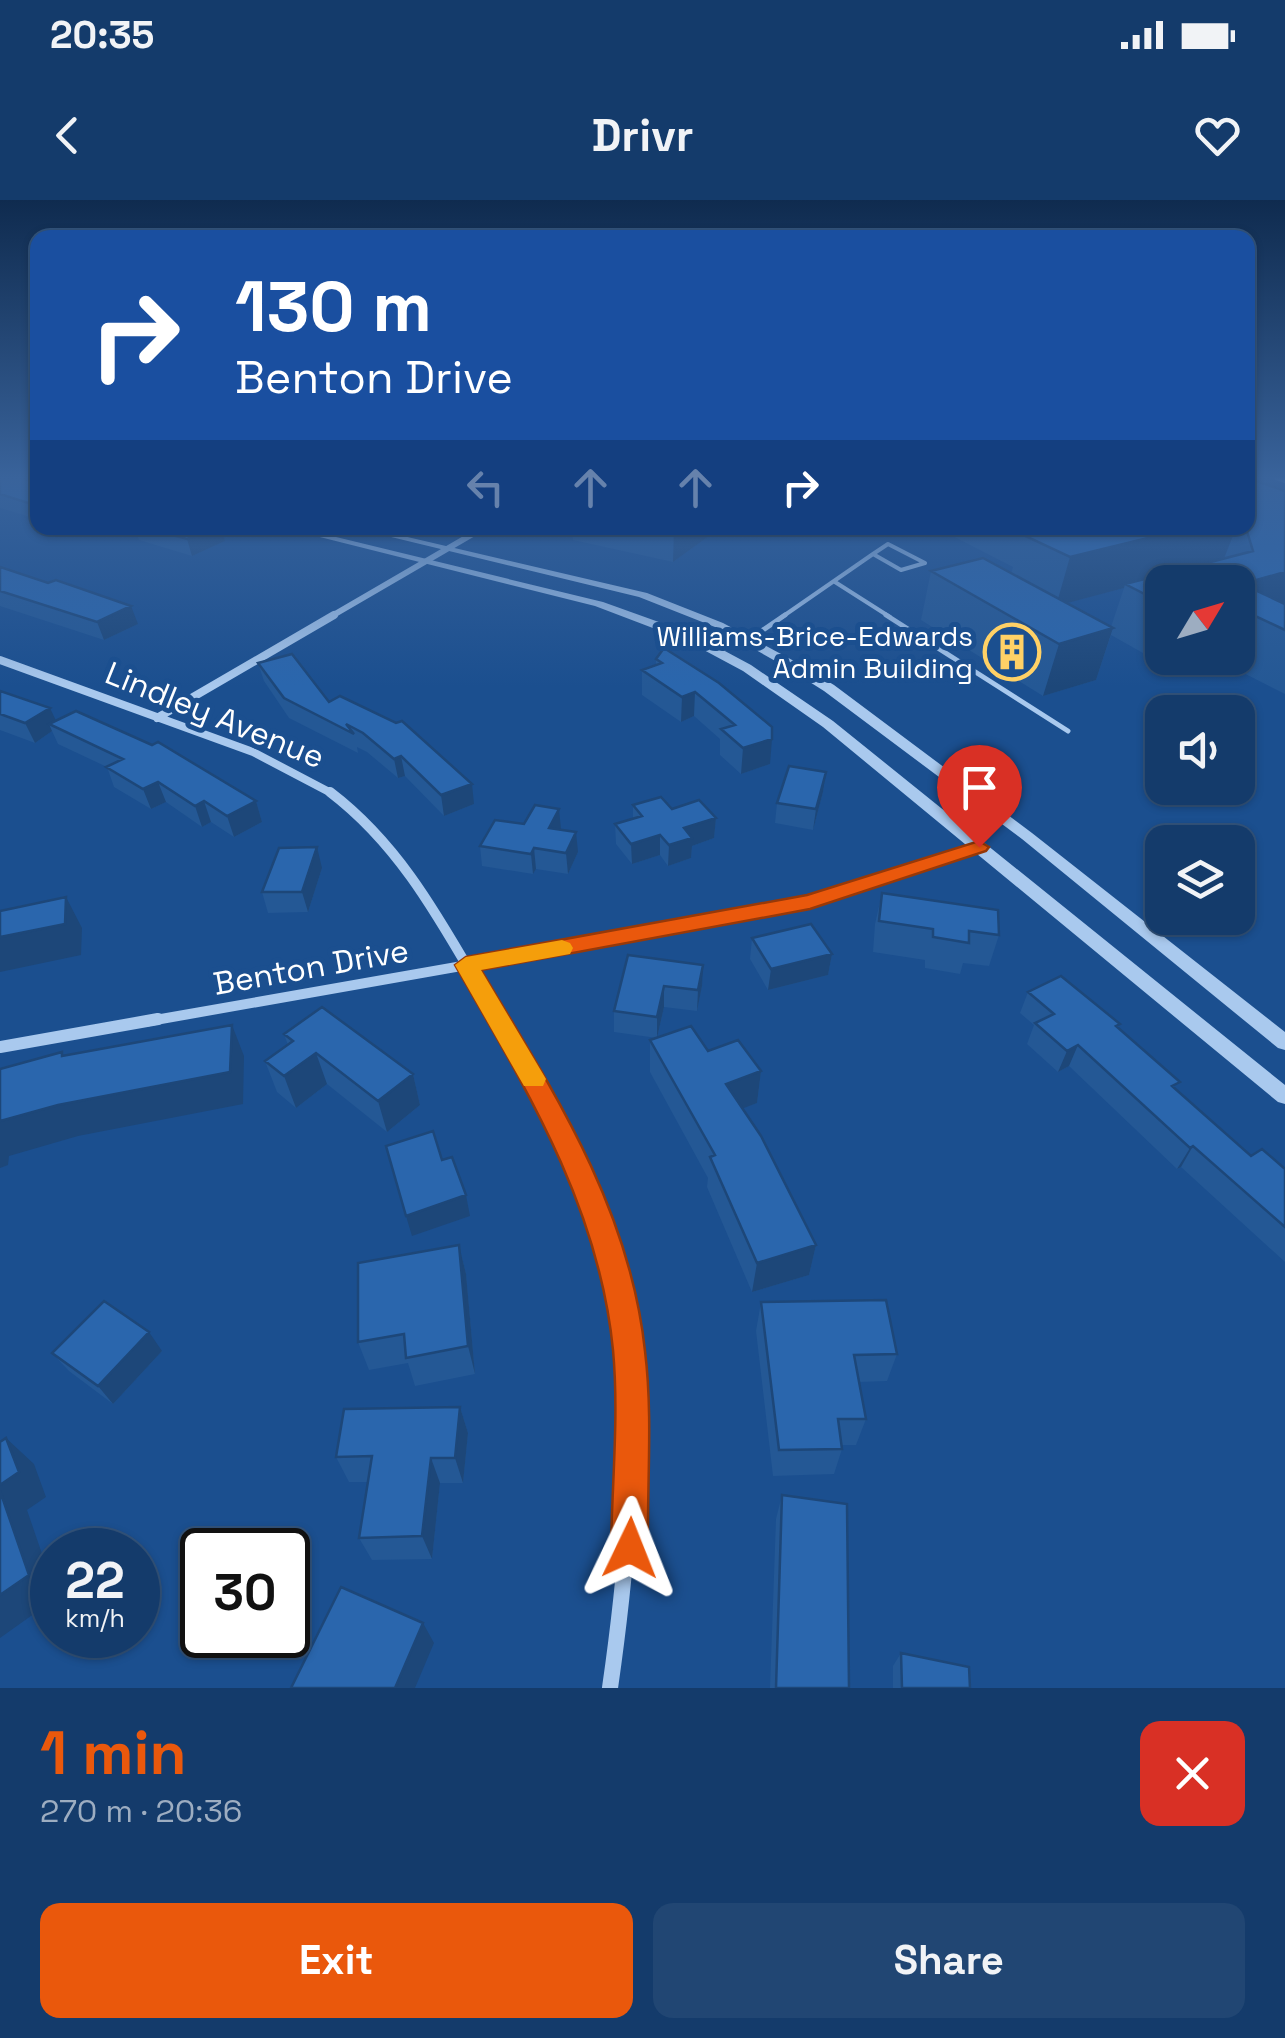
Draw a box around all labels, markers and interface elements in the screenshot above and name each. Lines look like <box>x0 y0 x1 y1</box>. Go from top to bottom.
text: 20:35 <box>50 11 154 59</box>
text: Drivr <box>591 107 694 164</box>
icon: back <box>40 108 95 163</box>
icon: heart <box>1190 108 1245 163</box>
text: 130 m <box>235 262 432 351</box>
icon: right <box>70 270 200 400</box>
text: Benton Drive <box>235 349 513 406</box>
icon: left <box>458 460 513 515</box>
icon: ahead <box>563 460 618 515</box>
icon: ahead <box>668 460 723 515</box>
icon: right <box>773 460 828 515</box>
north arrow <box>1145 565 1255 675</box>
map controls <box>1145 565 1255 935</box>
place label: Williams-Brice-Edwards Admin Building <box>656 618 973 686</box>
building icon: Williams-Brice-Edwards Admin Building <box>982 622 1042 682</box>
street label: Lindley Avenue <box>100 653 330 777</box>
button: sound <box>1145 695 1255 805</box>
pin <box>937 745 1022 848</box>
icon: arrive <box>952 760 1007 815</box>
button: layers <box>1145 825 1255 935</box>
street label: Benton Drive <box>210 930 412 1004</box>
position arrow <box>578 1496 682 1600</box>
speed limit sign: 30 <box>180 1528 310 1658</box>
text: 22 <box>65 1549 125 1613</box>
text: km/h <box>65 1602 125 1634</box>
text: 1 min <box>40 1715 187 1792</box>
button: close <box>1140 1721 1245 1826</box>
text: 270 m · 20:36 <box>40 1791 242 1831</box>
button: Exit <box>40 1903 633 2018</box>
button: Share <box>653 1903 1245 2018</box>

